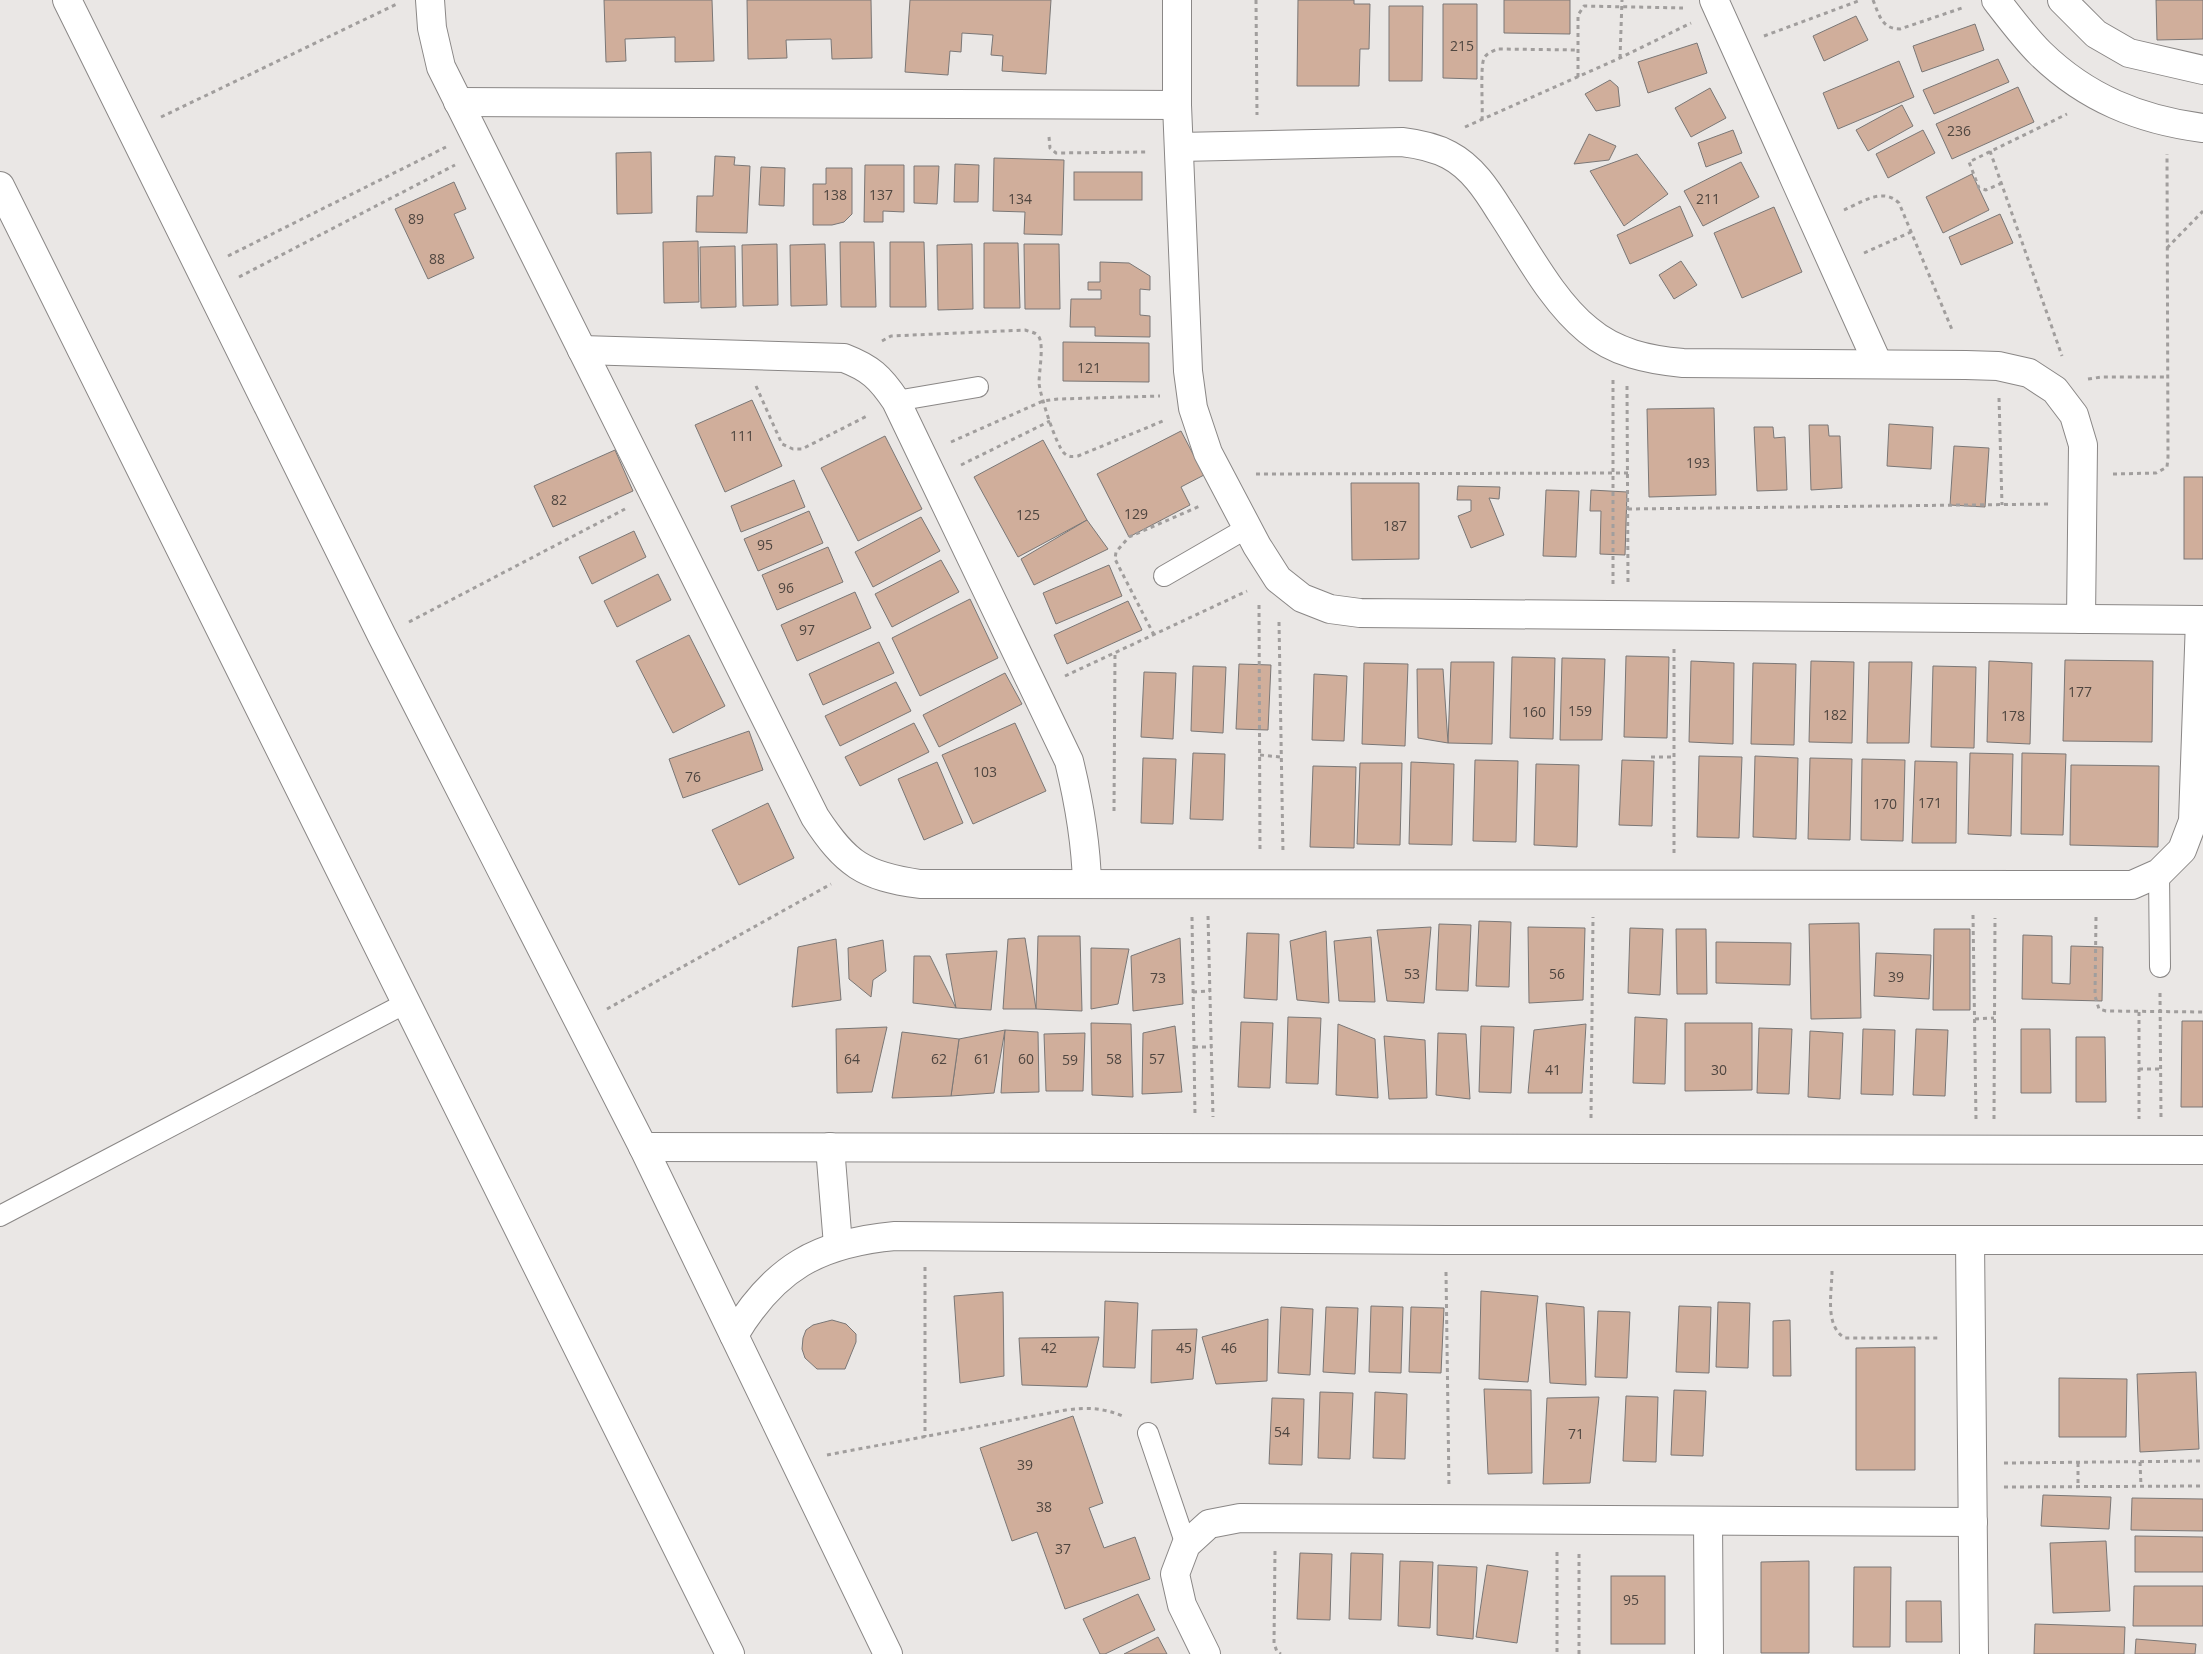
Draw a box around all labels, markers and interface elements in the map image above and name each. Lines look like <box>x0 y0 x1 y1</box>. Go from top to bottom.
house number: 215 <box>1450 36 1474 55</box>
house number: 236 <box>1947 121 1971 140</box>
house number: 138 <box>823 185 847 204</box>
house number: 137 <box>869 185 893 204</box>
house number: 134 <box>1008 189 1032 208</box>
house number: 211 <box>1696 189 1720 208</box>
house number: 89 <box>408 209 424 228</box>
house number: 88 <box>429 249 445 268</box>
house number: 121 <box>1077 358 1101 377</box>
house number: 111 <box>730 426 754 445</box>
house number: 193 <box>1686 453 1710 472</box>
house number: 82 <box>551 490 567 509</box>
house number: 129 <box>1124 504 1148 523</box>
house number: 125 <box>1016 505 1040 524</box>
house number: 187 <box>1383 516 1407 535</box>
house number: 95 <box>757 535 773 554</box>
house number: 96 <box>778 578 794 597</box>
house number: 97 <box>799 620 815 639</box>
house number: 177 <box>2068 682 2092 701</box>
house number: 159 <box>1568 701 1592 720</box>
house number: 160 <box>1522 702 1546 721</box>
house number: 182 <box>1823 705 1847 724</box>
house number: 178 <box>2001 706 2025 725</box>
house number: 103 <box>973 762 997 781</box>
house number: 76 <box>685 767 701 786</box>
house number: 171 <box>1918 793 1942 812</box>
house number: 170 <box>1873 794 1897 813</box>
house number: 53 <box>1404 964 1420 983</box>
house number: 56 <box>1549 964 1565 983</box>
house number: 39 <box>1888 967 1904 986</box>
house number: 73 <box>1150 968 1166 987</box>
house number: 64 <box>844 1049 860 1068</box>
house number: 62 <box>931 1049 947 1068</box>
house number: 61 <box>974 1049 990 1068</box>
house number: 60 <box>1018 1049 1034 1068</box>
house number: 58 <box>1106 1049 1122 1068</box>
house number: 57 <box>1149 1049 1165 1068</box>
house number: 59 <box>1062 1050 1078 1069</box>
house number: 41 <box>1545 1060 1561 1079</box>
house number: 30 <box>1711 1060 1727 1079</box>
house number: 42 <box>1041 1338 1057 1357</box>
house number: 45 <box>1176 1338 1192 1357</box>
house number: 46 <box>1221 1338 1237 1357</box>
house number: 54 <box>1274 1422 1290 1441</box>
house number: 71 <box>1568 1424 1584 1443</box>
house number: 39 <box>1017 1455 1033 1474</box>
house number: 38 <box>1036 1497 1052 1516</box>
house number: 37 <box>1055 1539 1071 1558</box>
house number: 95 <box>1623 1590 1639 1609</box>

